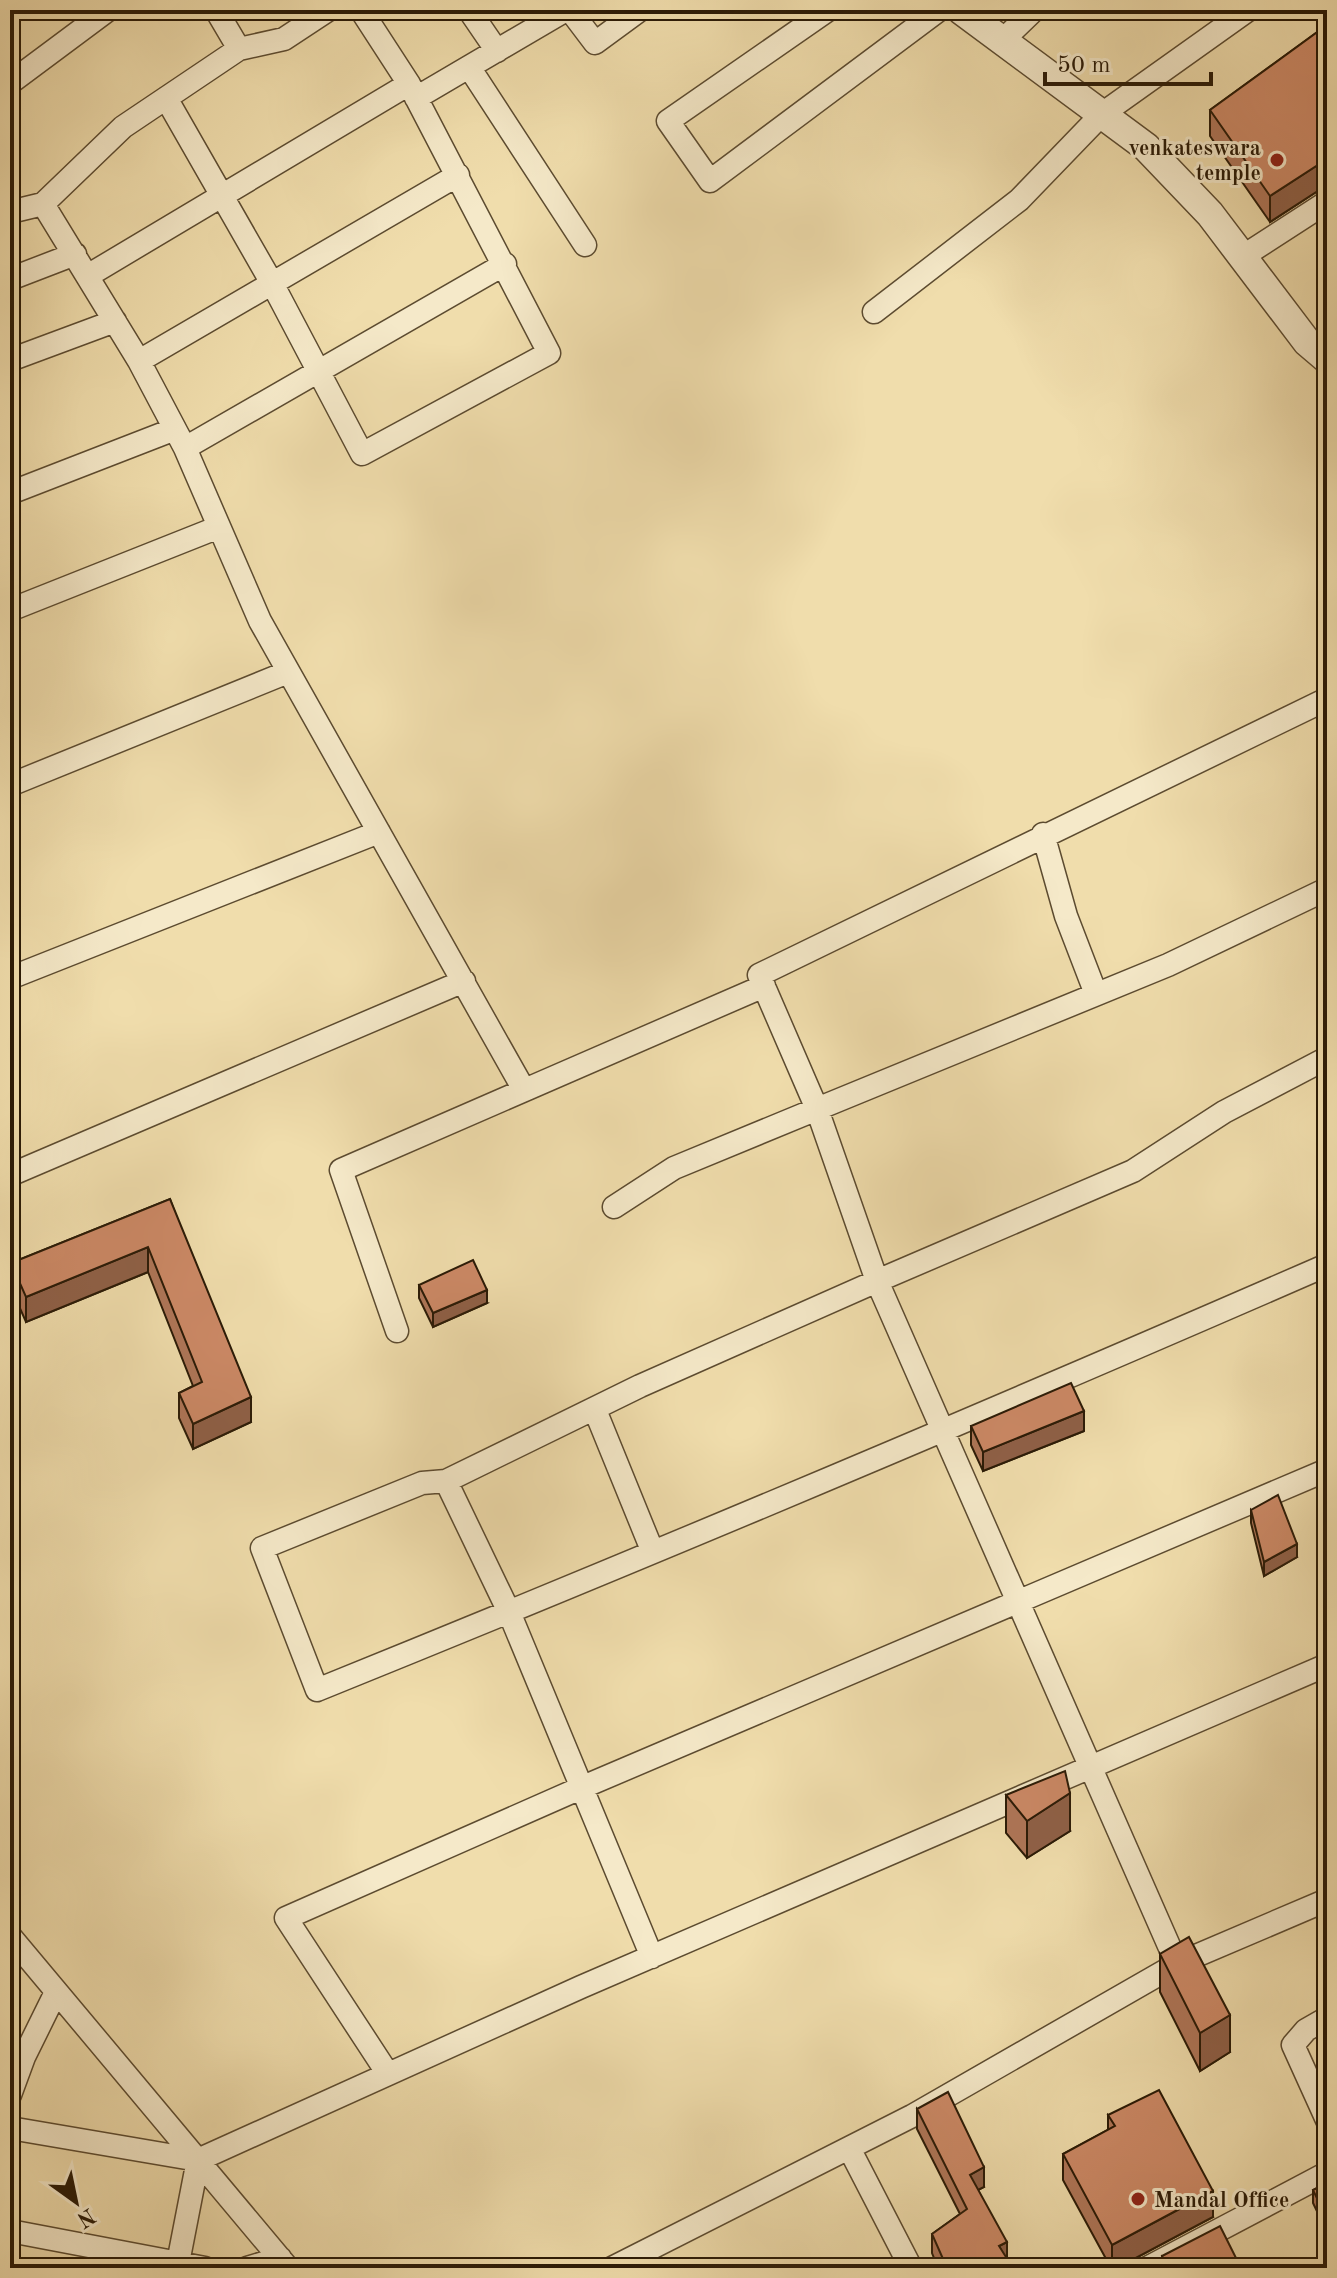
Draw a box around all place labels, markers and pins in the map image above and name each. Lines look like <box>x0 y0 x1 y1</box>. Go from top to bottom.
place label: venkateswara temple <box>1129 138 1261 185</box>
marker: venkateswara temple <box>1268 151 1286 169</box>
marker: Mandal Office <box>1129 2190 1147 2208</box>
place label: Mandal Office <box>1154 2190 1289 2212</box>

